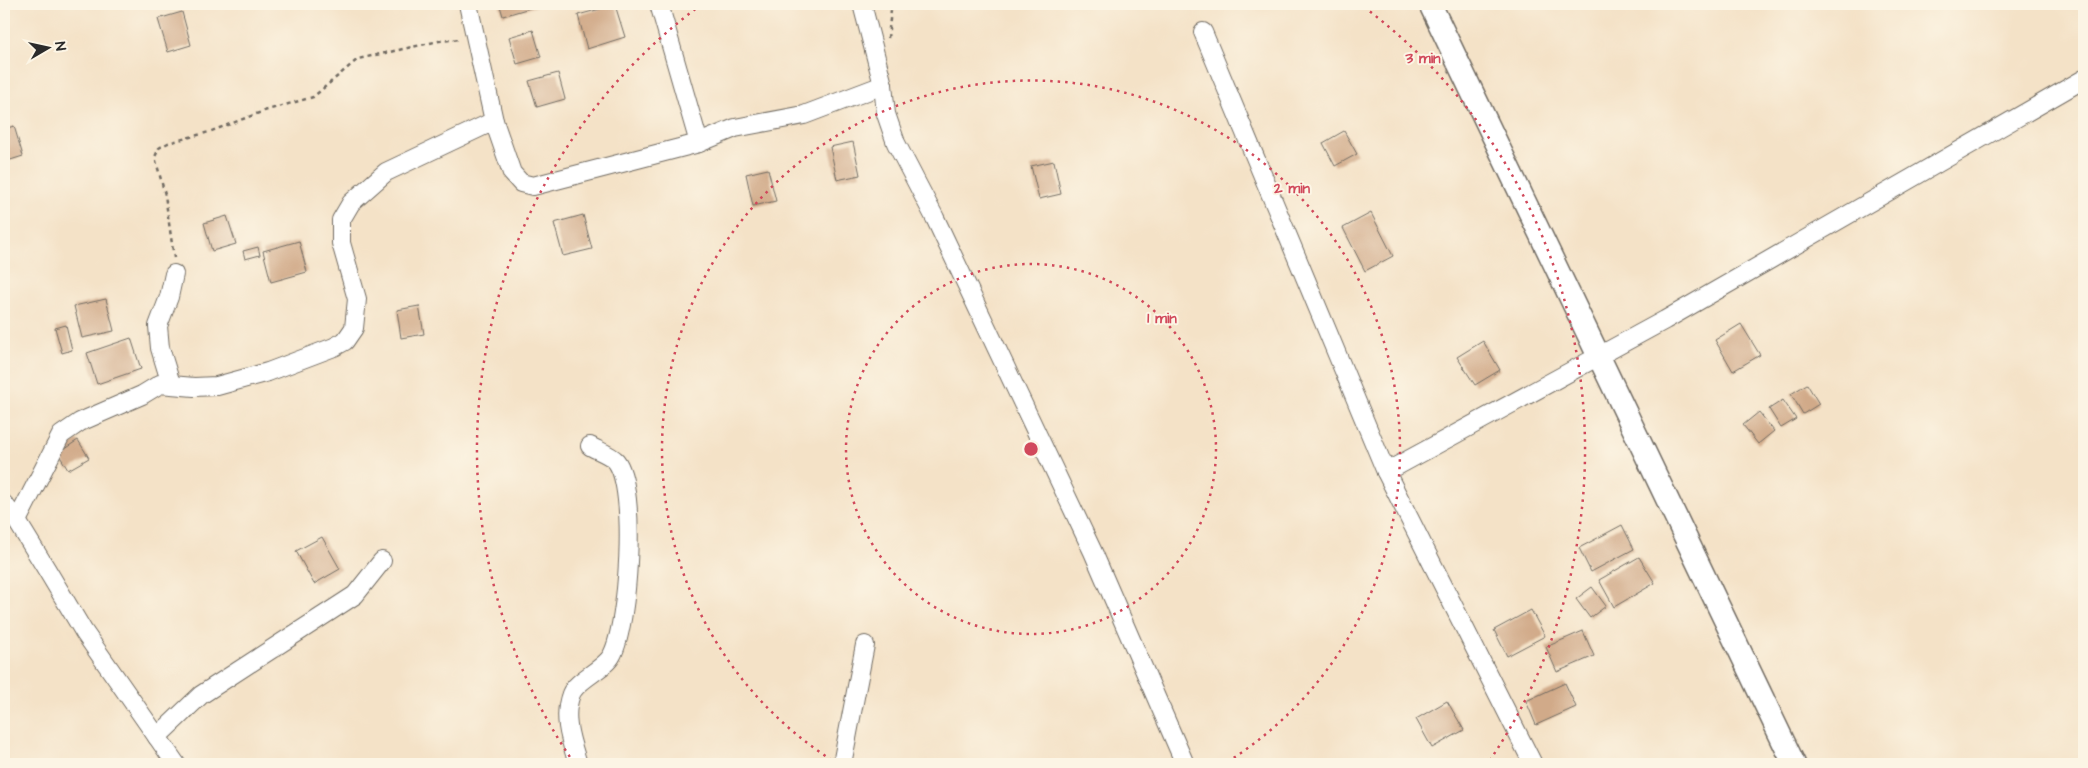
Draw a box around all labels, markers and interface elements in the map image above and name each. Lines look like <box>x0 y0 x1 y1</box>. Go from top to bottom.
north arrow <box>22 22 72 72</box>
text: N <box>49 40 70 52</box>
text: 3 min <box>1404 48 1441 69</box>
text: 2 min <box>1273 178 1311 199</box>
text: 1 min <box>1147 308 1177 329</box>
centre of rings <box>1022 440 1040 458</box>

